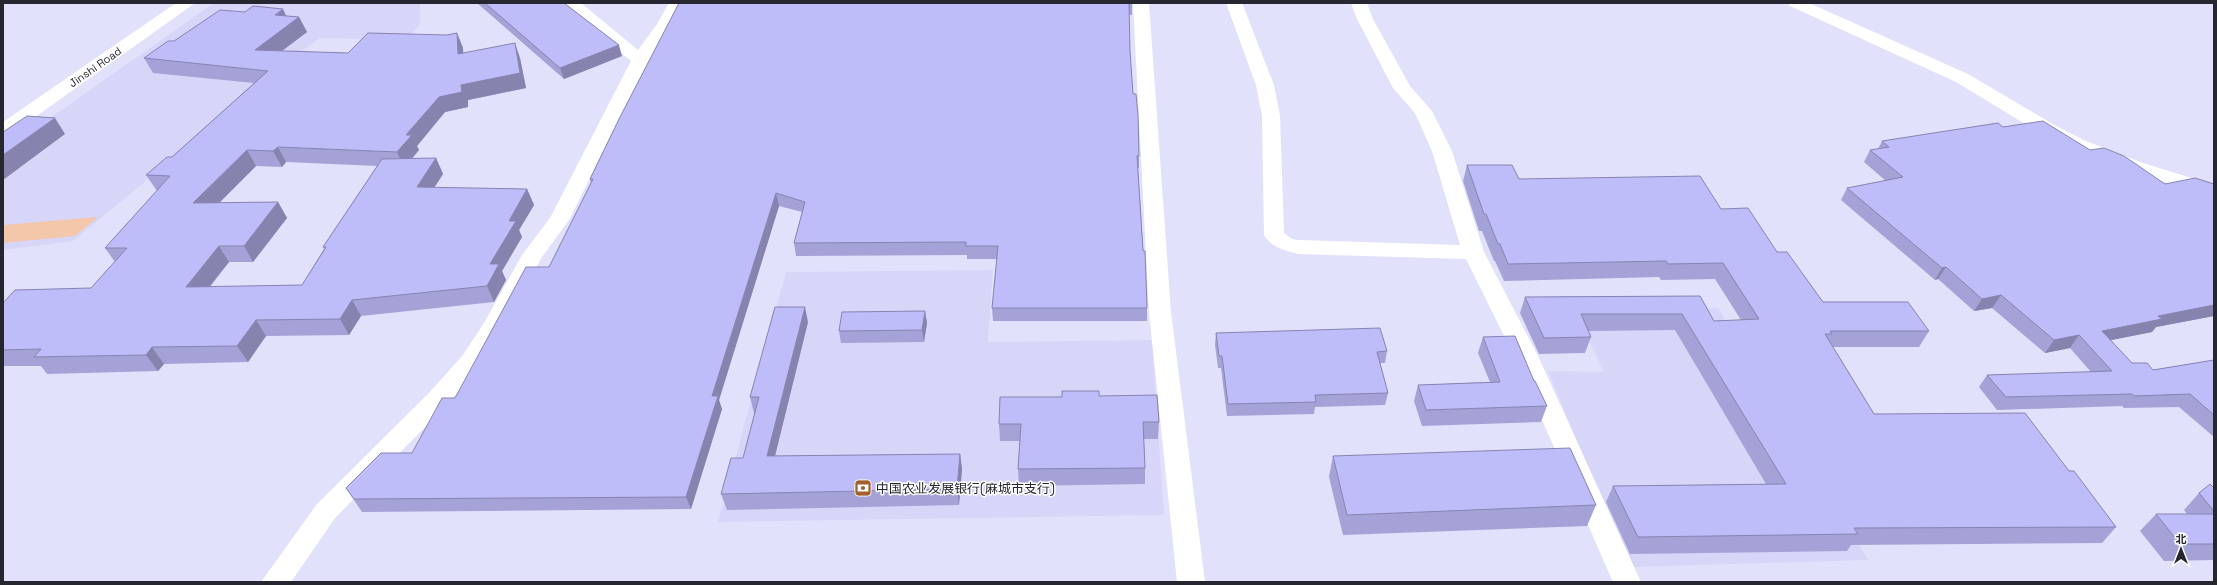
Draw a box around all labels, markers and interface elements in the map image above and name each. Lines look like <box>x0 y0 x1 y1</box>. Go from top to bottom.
street label: Jinshi Road <box>66 44 124 90</box>
bank icon: 中国农业发展银行(麻城市支行) <box>853 478 873 498</box>
place label: 中国农业发展银行(麻城市支行) <box>876 480 1055 497</box>
north arrow <box>2161 529 2201 569</box>
text: 北 <box>2176 532 2187 546</box>

